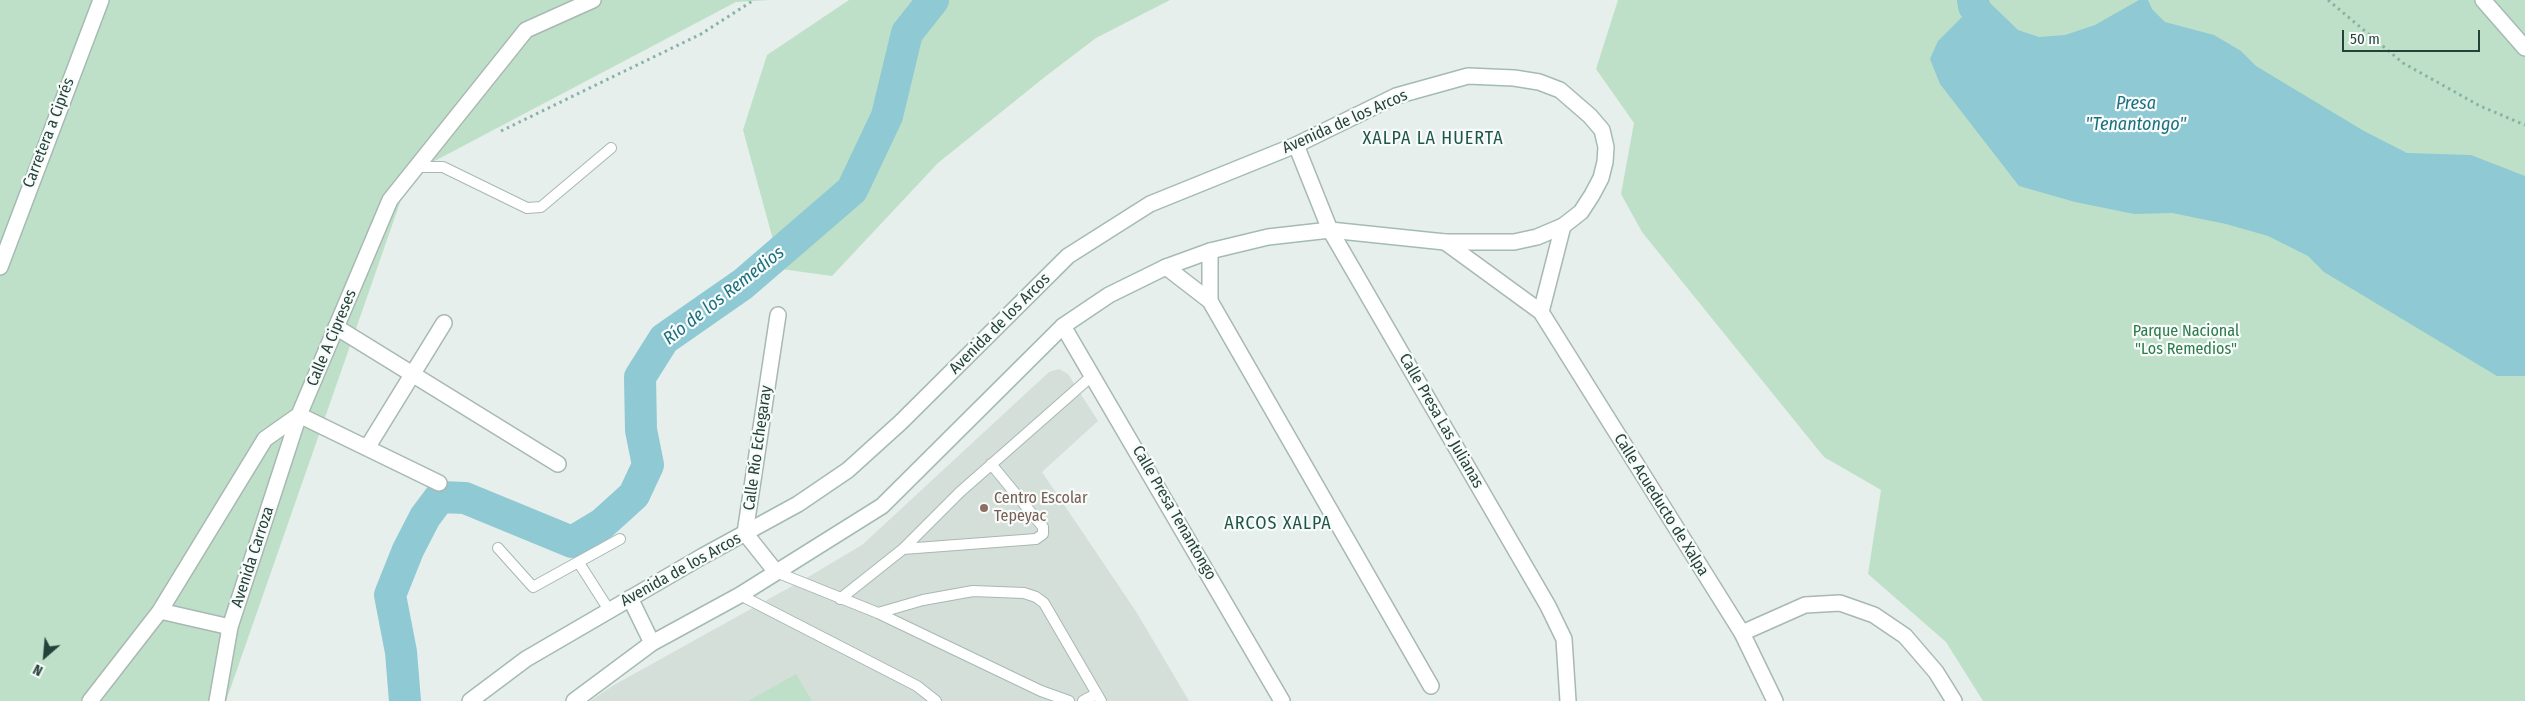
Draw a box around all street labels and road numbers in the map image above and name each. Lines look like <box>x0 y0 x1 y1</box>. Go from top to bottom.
street label: Carretera a Ciprés <box>19 75 79 191</box>
street label: Avenida de los Arcos <box>1280 86 1410 158</box>
street label: Avenida de los Arcos <box>946 270 1054 378</box>
street label: Calle A Cipreses <box>303 287 361 389</box>
street label: Calle Presa Las Julianas <box>1395 350 1487 492</box>
street label: Calle Río Echegaray <box>740 384 776 512</box>
street label: Calle Acueducto de Xalpa <box>1609 430 1713 580</box>
street label: Calle Presa Tenantongo <box>1128 442 1220 584</box>
street label: Avenida Carroza <box>228 504 278 610</box>
street label: Avenida de los Arcos <box>617 529 745 611</box>

